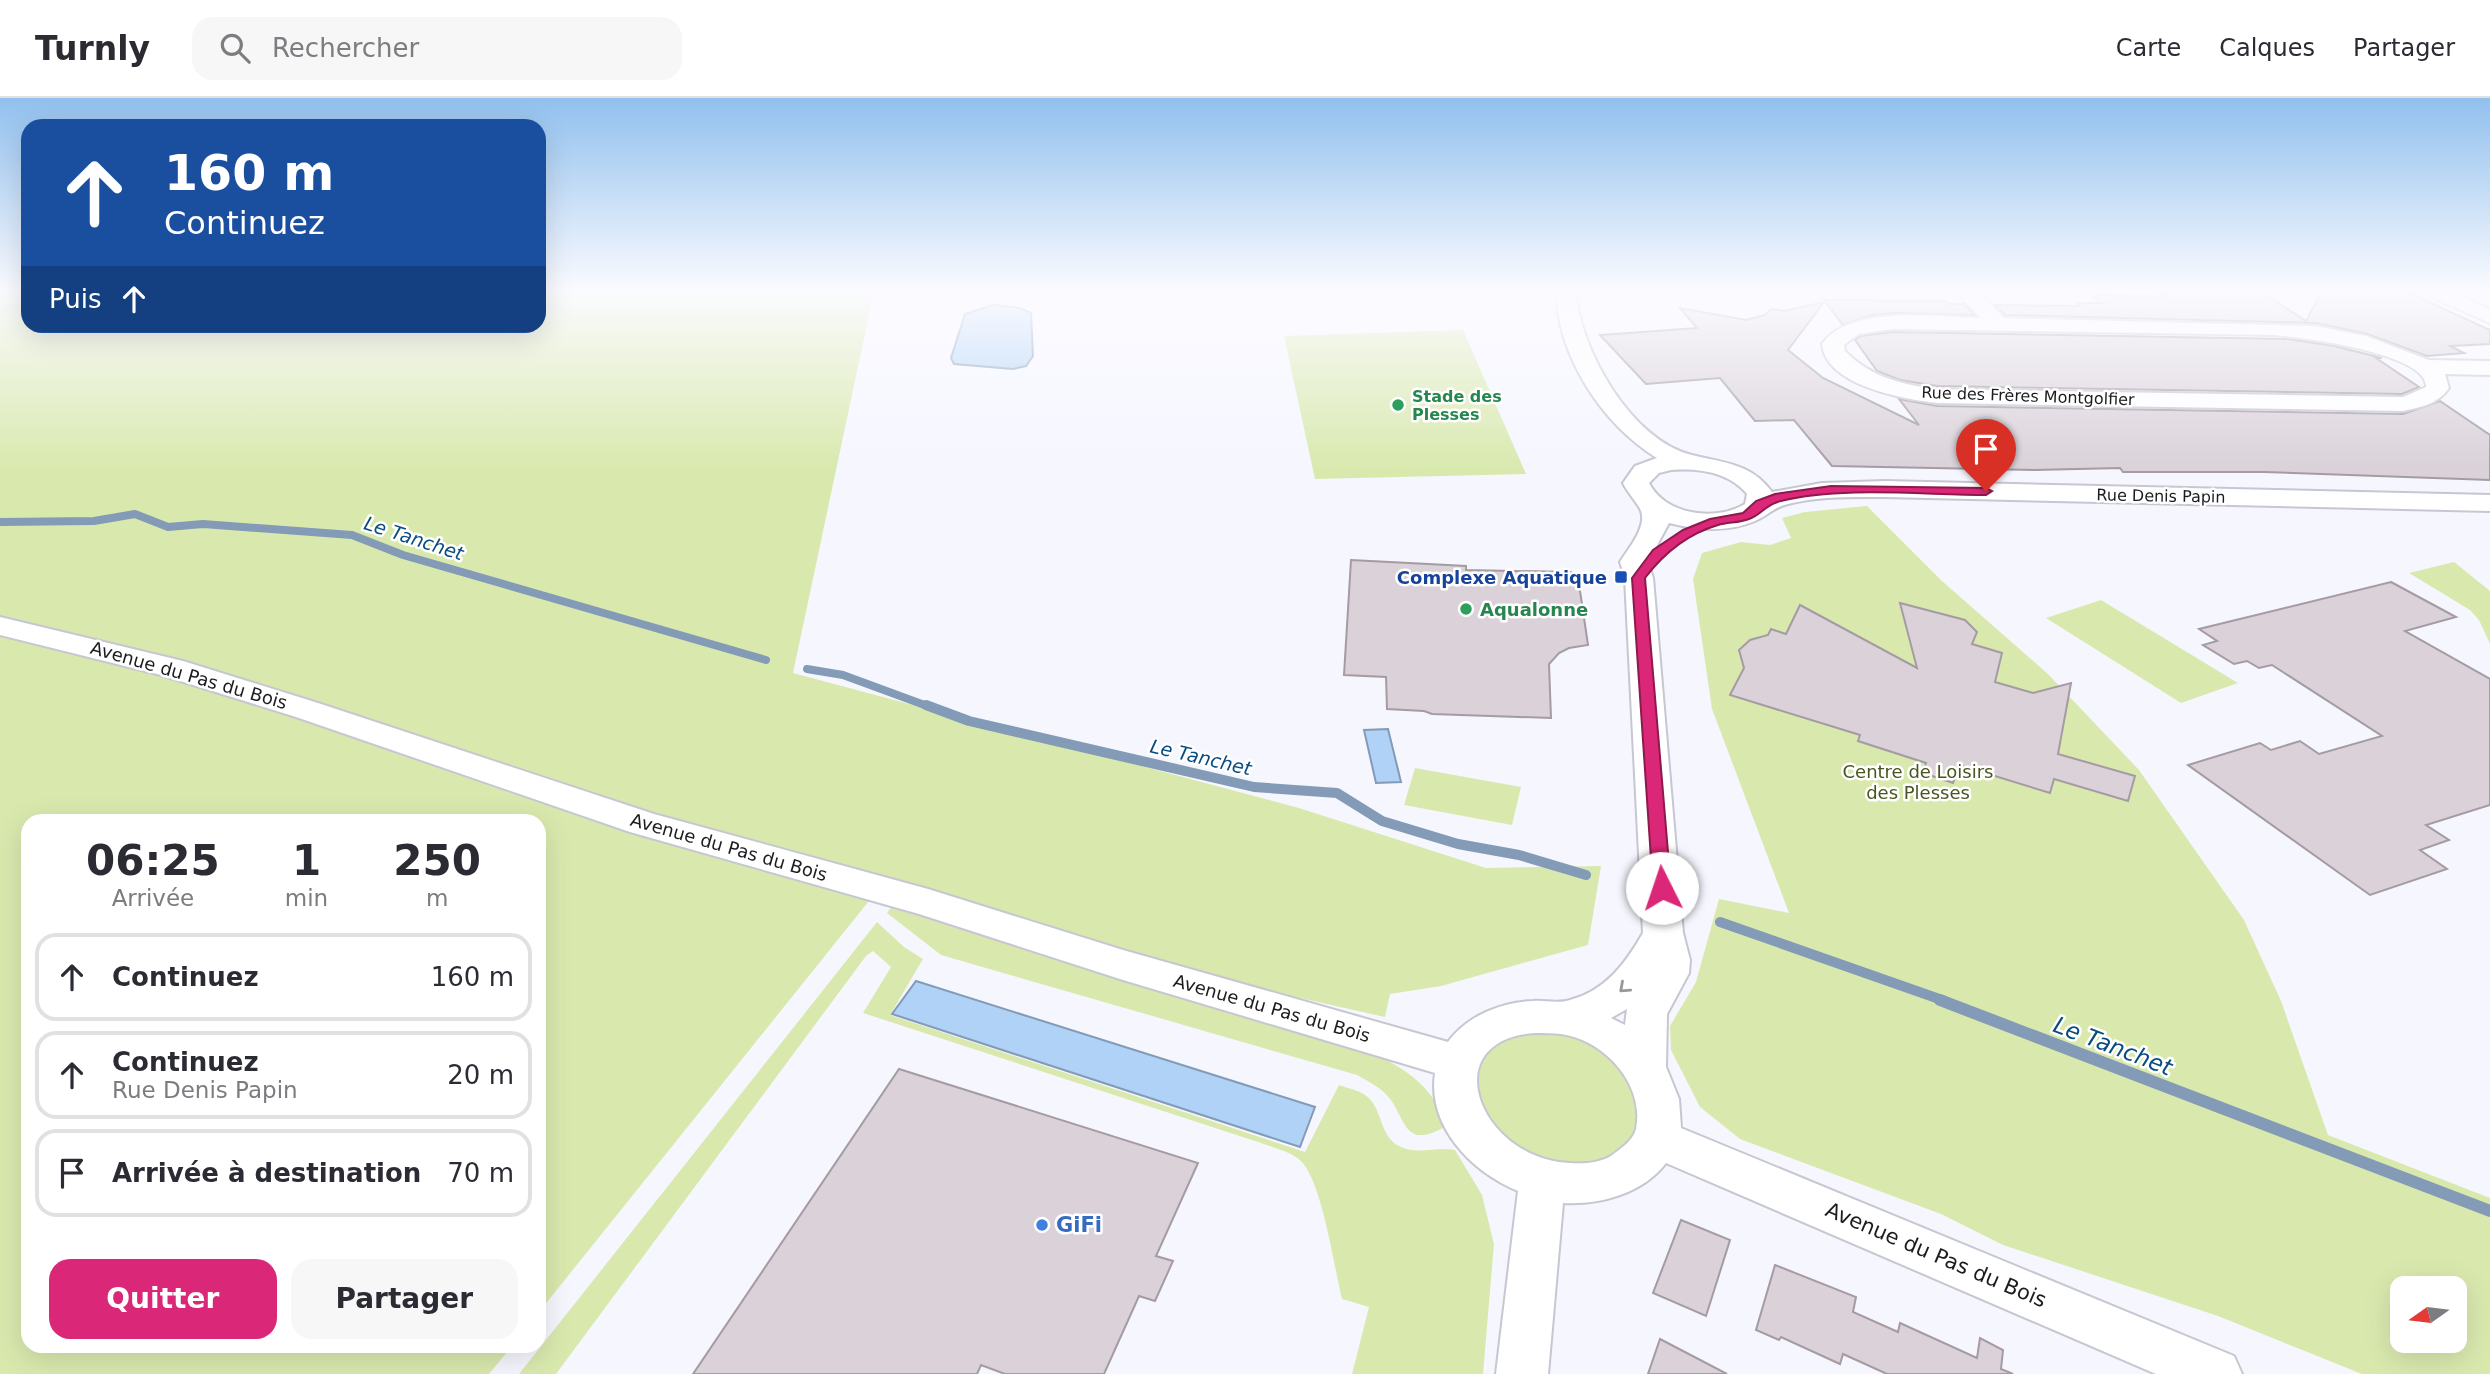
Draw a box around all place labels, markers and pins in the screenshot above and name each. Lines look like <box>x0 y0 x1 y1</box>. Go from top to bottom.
place label: Stade des Plesses <box>1412 387 1502 424</box>
marker: Stade des Plesses <box>1390 397 1406 413</box>
pin <box>1956 419 2016 491</box>
place label: Complexe Aquatique <box>1397 567 1607 588</box>
marker: Complexe Aquatique <box>1613 569 1629 585</box>
place label: Aqualonne <box>1480 599 1588 620</box>
marker: Aqualonne <box>1458 601 1474 617</box>
place label: GiFi <box>1056 1213 1102 1237</box>
marker: GiFi <box>1034 1217 1050 1233</box>

